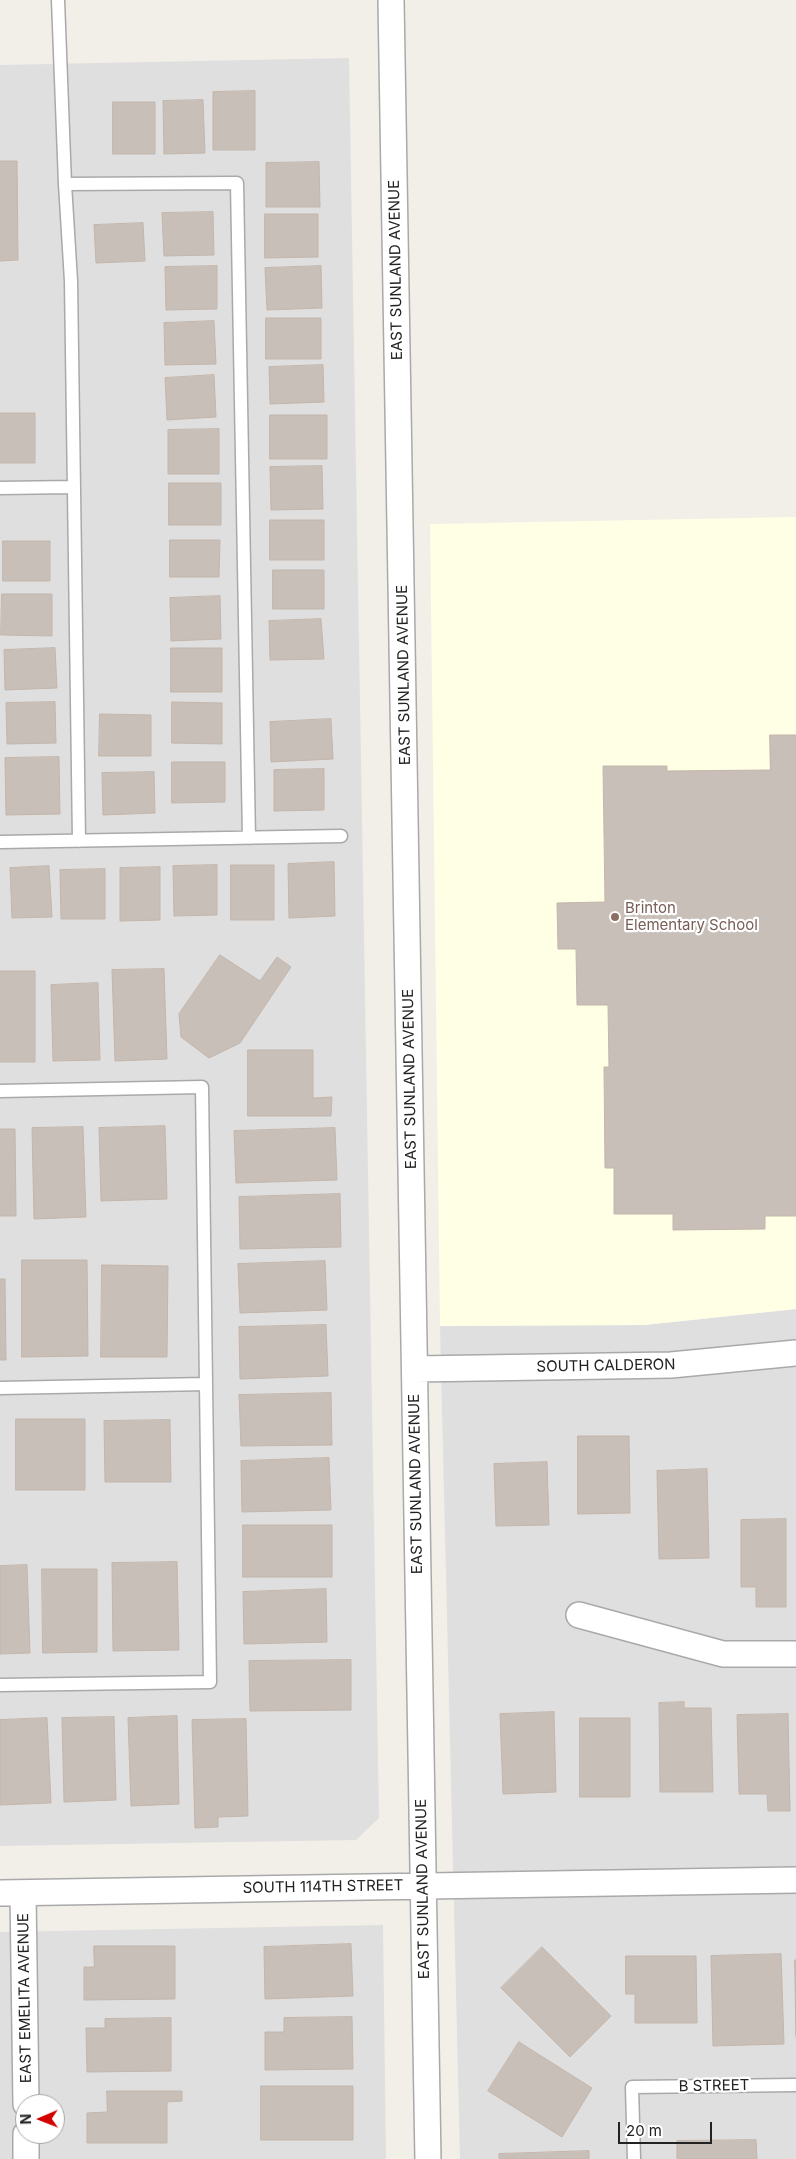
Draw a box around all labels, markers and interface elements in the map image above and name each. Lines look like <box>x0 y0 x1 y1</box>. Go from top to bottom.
street label: EAST SUNLAND AVENUE <box>385 180 407 360</box>
street label: EAST SUNLAND AVENUE <box>393 585 415 765</box>
place label: Brinton Elementary School <box>625 899 758 934</box>
marker: Brinton Elementary School <box>609 911 621 923</box>
street label: EAST SUNLAND AVENUE <box>399 989 421 1169</box>
street label: SOUTH CALDERON <box>536 1356 676 1376</box>
street label: EAST SUNLAND AVENUE <box>405 1394 427 1574</box>
street label: EAST SUNLAND AVENUE <box>412 1799 434 1979</box>
street label: SOUTH 114TH STREET <box>242 1877 404 1897</box>
street label: EAST EMELITA AVENUE <box>15 1913 35 2083</box>
street label: B STREET <box>678 2076 750 2096</box>
north arrow <box>15 2094 65 2144</box>
scale bar <box>621 2112 715 2144</box>
text: N <box>17 2114 34 2125</box>
text: 20 m <box>626 2121 662 2140</box>

